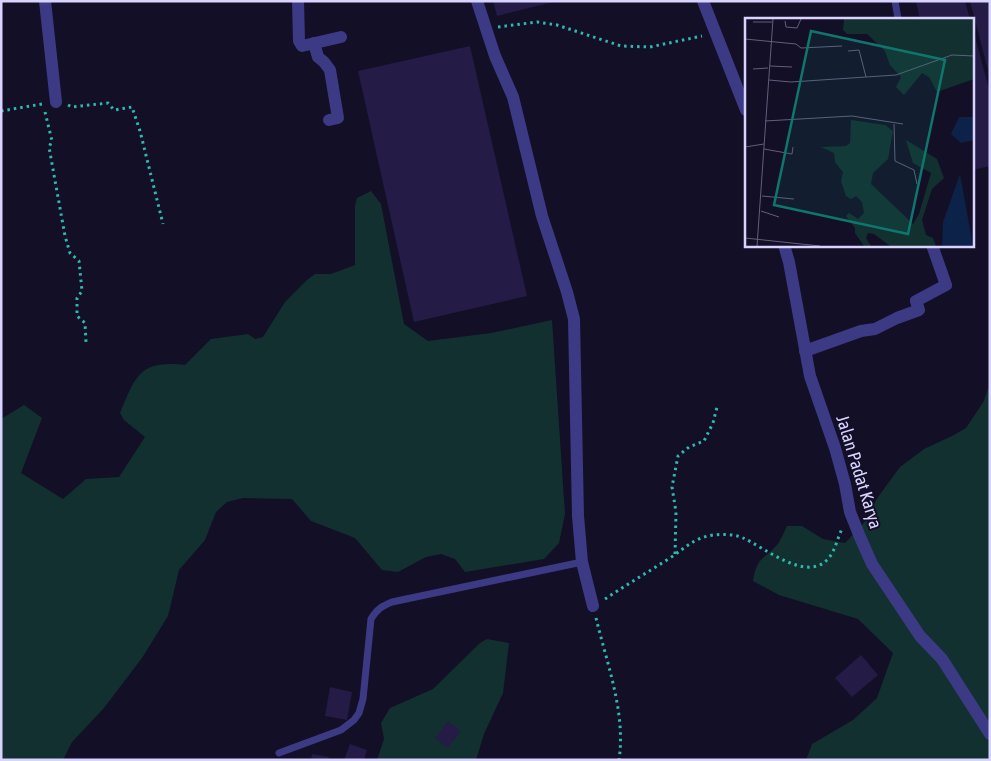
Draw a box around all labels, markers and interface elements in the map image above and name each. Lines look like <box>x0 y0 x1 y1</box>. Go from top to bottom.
inset map <box>745 18 974 246</box>
street label: Jalan Padat Karya <box>832 413 887 531</box>

